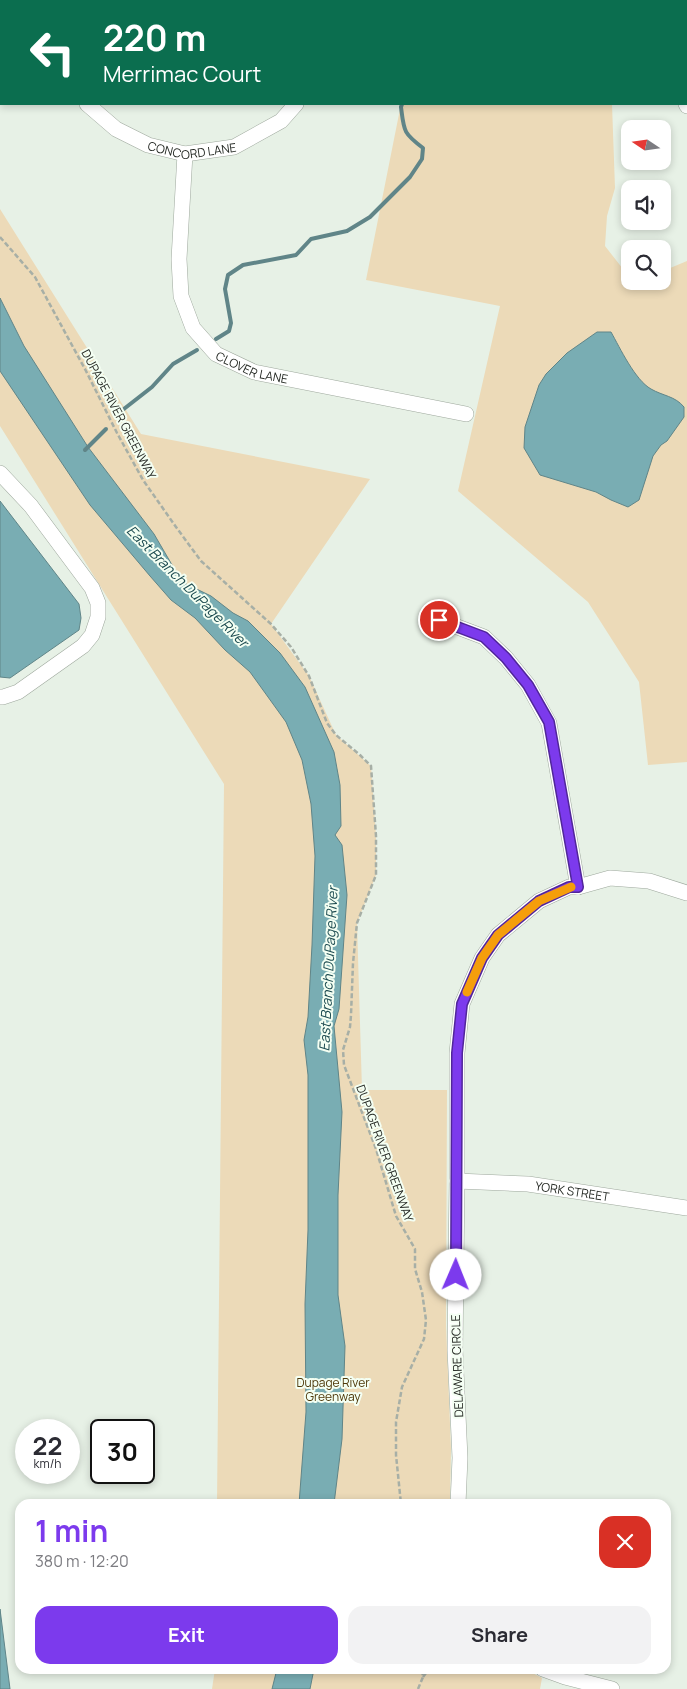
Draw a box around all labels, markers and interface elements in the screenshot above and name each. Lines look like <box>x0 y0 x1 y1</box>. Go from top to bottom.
text: 220 m <box>103 14 206 62</box>
icon: left <box>20 20 85 85</box>
text: Merrimac Court <box>103 59 261 89</box>
north arrow <box>621 120 671 170</box>
map controls <box>621 120 671 290</box>
street label: CONCORD LANE <box>146 137 238 163</box>
button: sound <box>621 180 671 230</box>
button: search <box>621 240 671 290</box>
street label: DUPAGE RIVER GREENWAY <box>78 346 161 482</box>
street label: CLOVER LANE <box>213 347 290 387</box>
water label: East Branch DuPage River <box>123 521 254 652</box>
pin <box>418 599 460 641</box>
icon: arrive <box>425 606 453 634</box>
water label: East Branch DuPage River <box>314 884 342 1052</box>
street label: DUPAGE RIVER GREENWAY <box>352 1082 418 1224</box>
street label: YORK STREET <box>534 1177 611 1205</box>
position arrow <box>429 1248 481 1300</box>
street label: DELAWARE CIRCLE <box>447 1314 467 1418</box>
park label: Dupage River Greenway <box>296 1374 370 1405</box>
speed limit sign: 30 <box>90 1419 155 1484</box>
text: 22 <box>33 1428 62 1463</box>
text: km/h <box>34 1455 61 1472</box>
text: 1 min <box>35 1510 108 1551</box>
button: close <box>599 1516 651 1568</box>
text: 380 m · 12:20 <box>35 1550 129 1572</box>
button: Exit <box>35 1606 338 1664</box>
button: Share <box>348 1606 651 1664</box>

